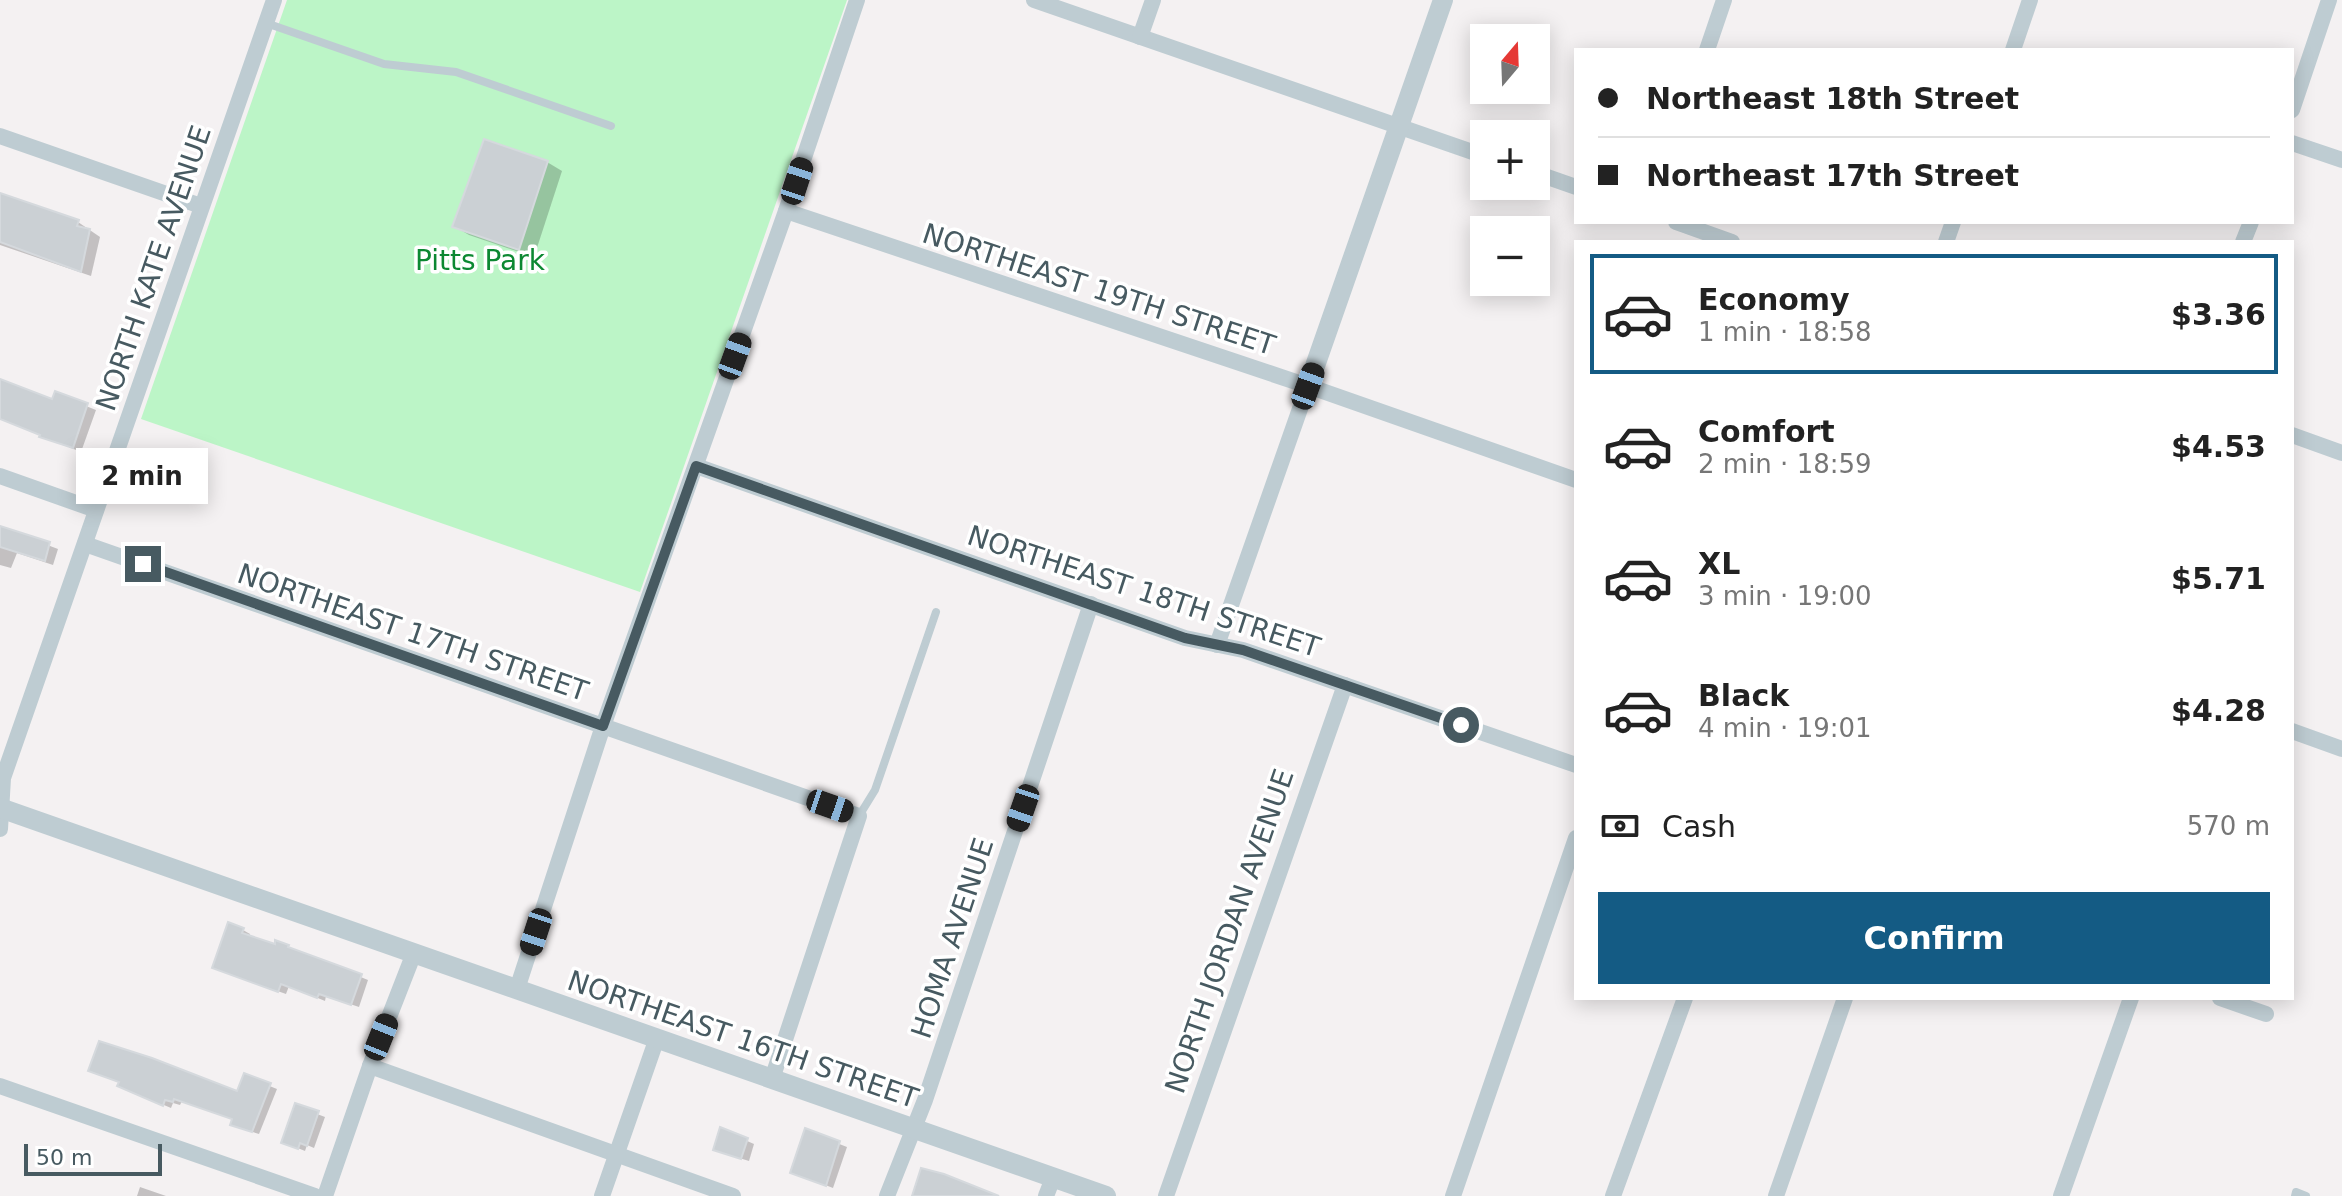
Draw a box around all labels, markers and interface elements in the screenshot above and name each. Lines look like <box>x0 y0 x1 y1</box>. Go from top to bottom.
north arrow <box>1470 24 1550 104</box>
map controls <box>1470 24 1550 296</box>
text: Northeast 18th Street <box>1646 81 2019 116</box>
button: + <box>1470 120 1550 200</box>
street label: NORTH KATE AVENUE <box>89 121 218 415</box>
car <box>778 154 816 208</box>
text: Northeast 17th Street <box>1646 158 2019 193</box>
button: − <box>1470 216 1550 296</box>
street label: NORTHEAST 19TH STREET <box>918 217 1280 362</box>
park label: Pitts Park <box>415 244 546 277</box>
icon: car <box>1602 278 1674 350</box>
text: Economy <box>1698 282 1850 317</box>
text: $3.36 <box>2171 297 2266 332</box>
text: 1 min · 18:58 <box>1698 317 1872 347</box>
car <box>716 329 754 383</box>
car <box>1289 359 1327 413</box>
icon: car <box>1602 410 1674 482</box>
text: Comfort <box>1698 414 1835 449</box>
text: $4.53 <box>2171 429 2266 464</box>
callout: 2 min <box>77 448 209 504</box>
text: 2 min · 18:59 <box>1698 449 1872 479</box>
text: 2 min <box>101 461 183 491</box>
street label: NORTHEAST 18TH STREET <box>963 519 1325 664</box>
icon: car <box>1602 542 1674 614</box>
route end <box>125 546 161 582</box>
text: XL <box>1698 546 1740 581</box>
street label: NORTHEAST 17TH STREET <box>233 557 593 708</box>
text: $5.71 <box>2171 561 2266 596</box>
text: 3 min · 19:00 <box>1698 581 1872 611</box>
icon: car <box>1602 674 1674 746</box>
text: Black <box>1698 678 1789 713</box>
text: $4.28 <box>2171 693 2266 728</box>
route start <box>1443 707 1479 743</box>
text: 4 min · 19:01 <box>1698 713 1872 743</box>
street label: NORTH JORDAN AVENUE <box>1158 765 1301 1098</box>
car <box>1004 781 1042 835</box>
car <box>803 787 857 825</box>
icon: cash <box>1598 804 1642 848</box>
text: Cash <box>1662 809 1736 844</box>
text: 570 m <box>2187 811 2270 841</box>
street label: HOMA AVENUE <box>905 834 1000 1042</box>
button: Confirm <box>1598 892 2270 984</box>
car <box>517 905 555 959</box>
street label: NORTHEAST 16TH STREET <box>563 964 923 1115</box>
car <box>361 1010 401 1064</box>
scale bar <box>24 1140 162 1176</box>
text: 50 m <box>36 1145 92 1170</box>

